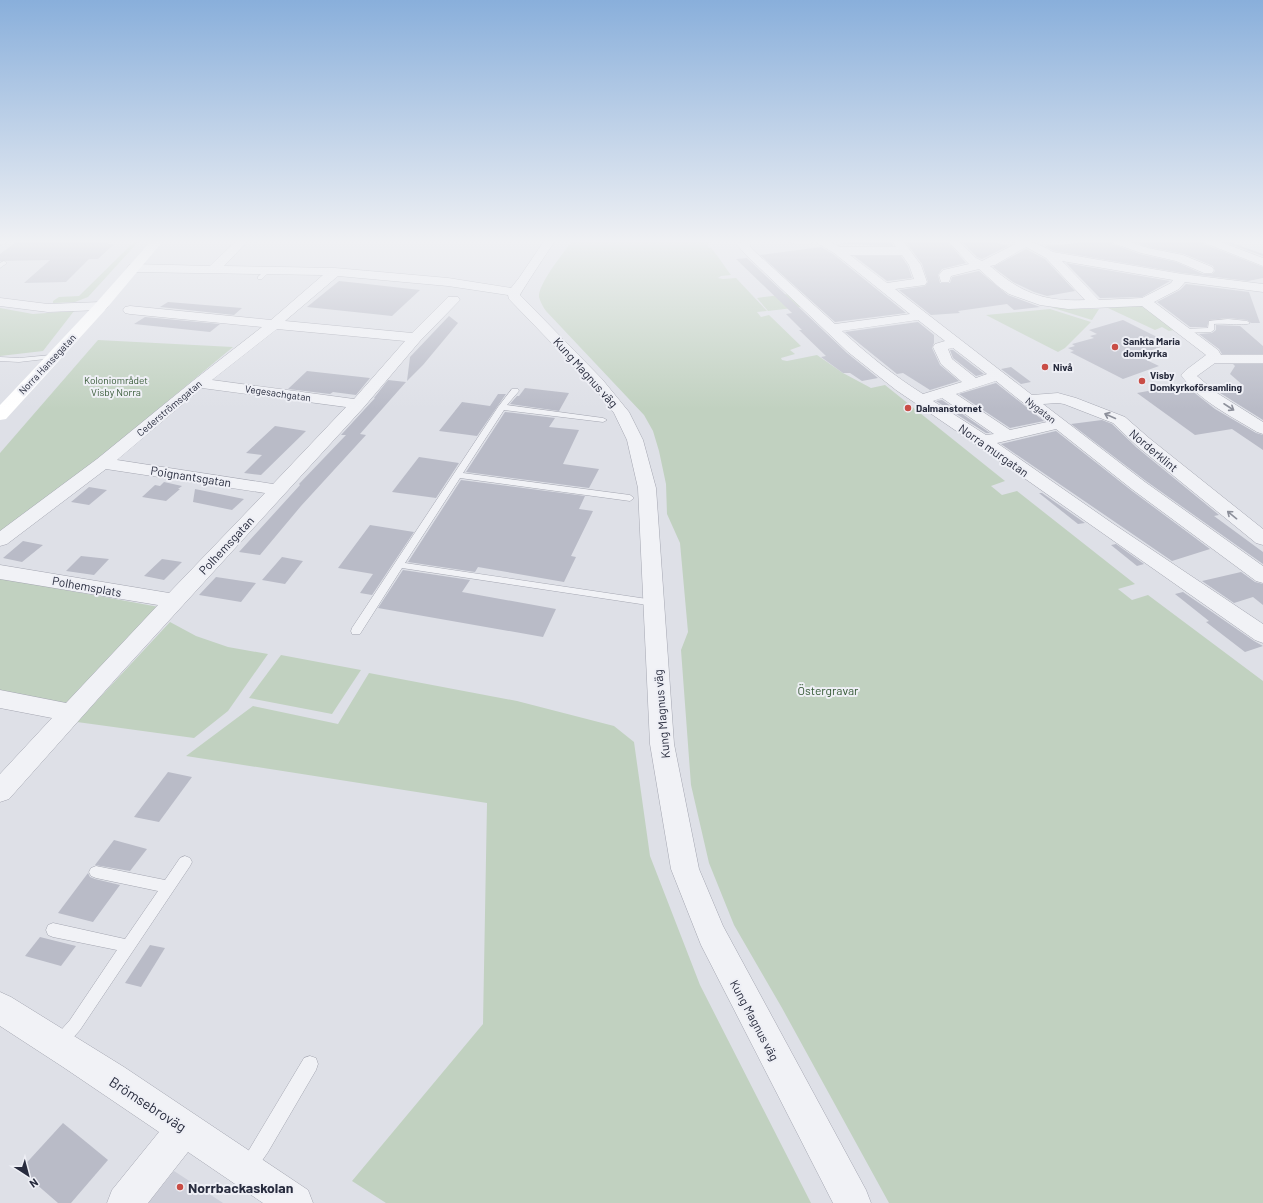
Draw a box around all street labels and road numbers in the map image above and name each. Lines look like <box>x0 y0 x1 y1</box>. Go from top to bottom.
street label: Norra Hansegatan <box>16 331 78 397</box>
street label: Kung Magnus väg <box>551 334 621 410</box>
street label: Cederströmsgatan <box>134 377 204 439</box>
street label: Vegesachgatan <box>244 382 312 404</box>
street label: Nygatan <box>1023 394 1059 426</box>
street label: Norra murgatan <box>956 421 1032 479</box>
street label: Norderklint <box>1127 426 1181 474</box>
street label: Poignantsgatan <box>150 463 232 489</box>
street label: Polhemsgatan <box>196 513 256 577</box>
street label: Polhemsplats <box>51 573 123 599</box>
street label: Kung Magnus väg <box>650 669 672 759</box>
street label: Kung Magnus väg <box>728 977 782 1063</box>
street label: Brömsebroväg <box>106 1073 190 1135</box>

